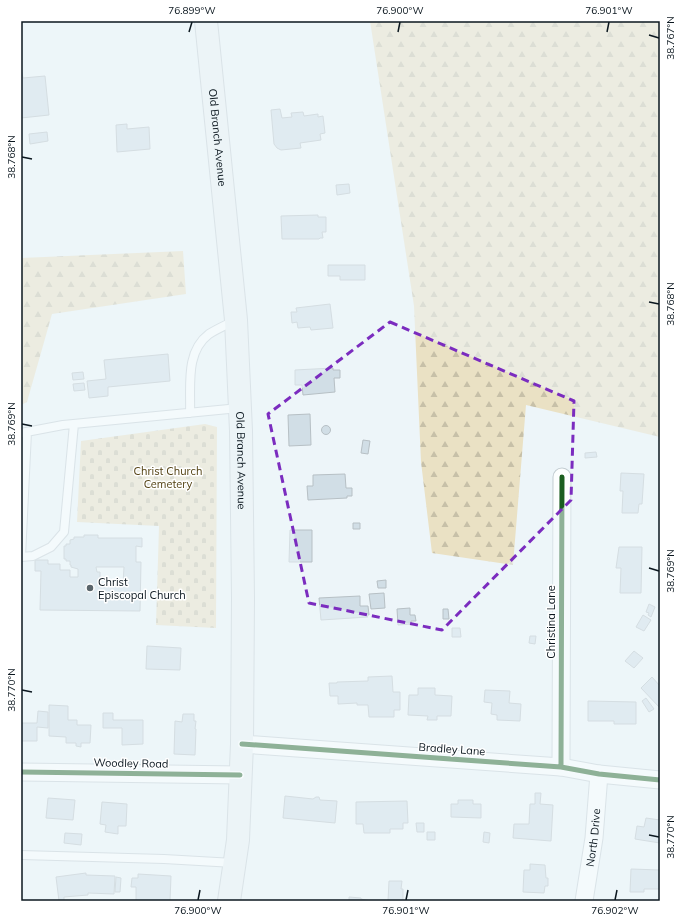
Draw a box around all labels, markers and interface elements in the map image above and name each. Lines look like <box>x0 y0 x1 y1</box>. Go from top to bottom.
text: 76.899°W <box>168 4 216 17</box>
text: 76.900°W <box>376 4 424 17</box>
text: 76.901°W <box>585 4 633 17</box>
text: 38.767°N <box>664 16 677 60</box>
street label: Old Branch Avenue <box>206 88 230 187</box>
text: 38.768°N <box>5 135 18 179</box>
text: 38.768°N <box>664 282 677 326</box>
text: 38.769°N <box>5 402 18 446</box>
street label: Old Branch Avenue <box>233 411 249 510</box>
park label: Christ Church Cemetery <box>134 464 202 491</box>
text: 38.769°N <box>664 549 677 593</box>
place label: Christ Episcopal Church <box>98 575 186 602</box>
marker: Christ Episcopal Church <box>85 583 95 593</box>
street label: Christina Lane <box>544 585 558 659</box>
text: 38.770°N <box>5 668 18 712</box>
street label: Bradley Lane <box>418 740 486 758</box>
street label: Woodley Road <box>93 755 169 771</box>
street label: North Drive <box>583 808 603 868</box>
text: 38.770°N <box>664 815 677 859</box>
text: 76.900°W <box>174 904 222 917</box>
text: 76.901°W <box>382 904 430 917</box>
text: 76.902°W <box>591 904 639 917</box>

